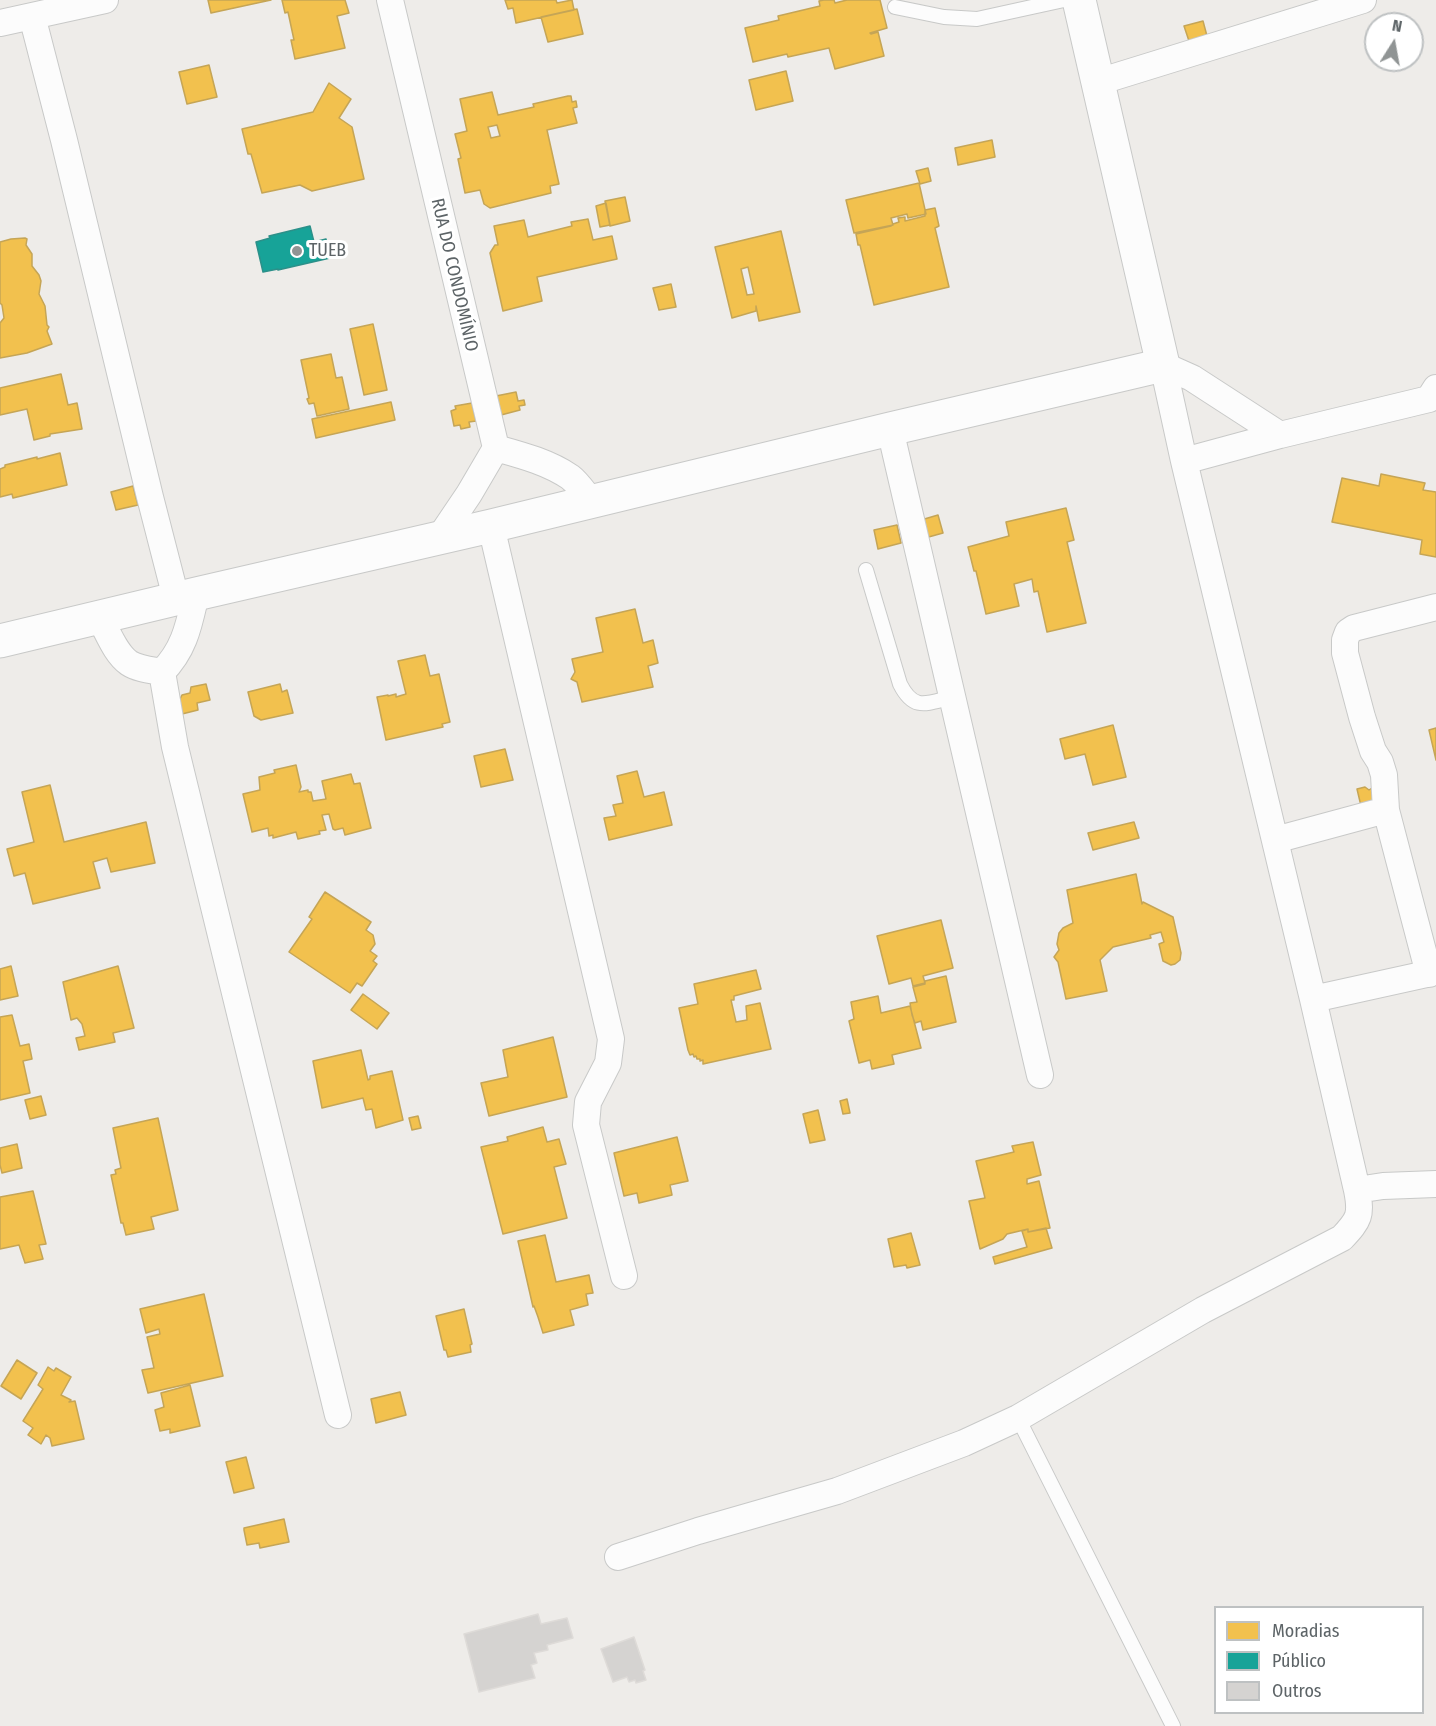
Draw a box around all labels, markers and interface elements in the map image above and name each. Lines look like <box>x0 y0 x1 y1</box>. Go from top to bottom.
north arrow <box>1364 12 1424 72</box>
text: N <box>1391 16 1404 36</box>
street label: RUA DO CONDOMÍNIO <box>426 196 482 354</box>
place label: TUEB <box>309 240 346 262</box>
marker: TUEB <box>290 244 304 258</box>
legend <box>1214 1606 1424 1714</box>
text: Moradias <box>1272 1620 1339 1642</box>
text: Público <box>1272 1650 1326 1672</box>
text: Outros <box>1272 1680 1322 1702</box>

